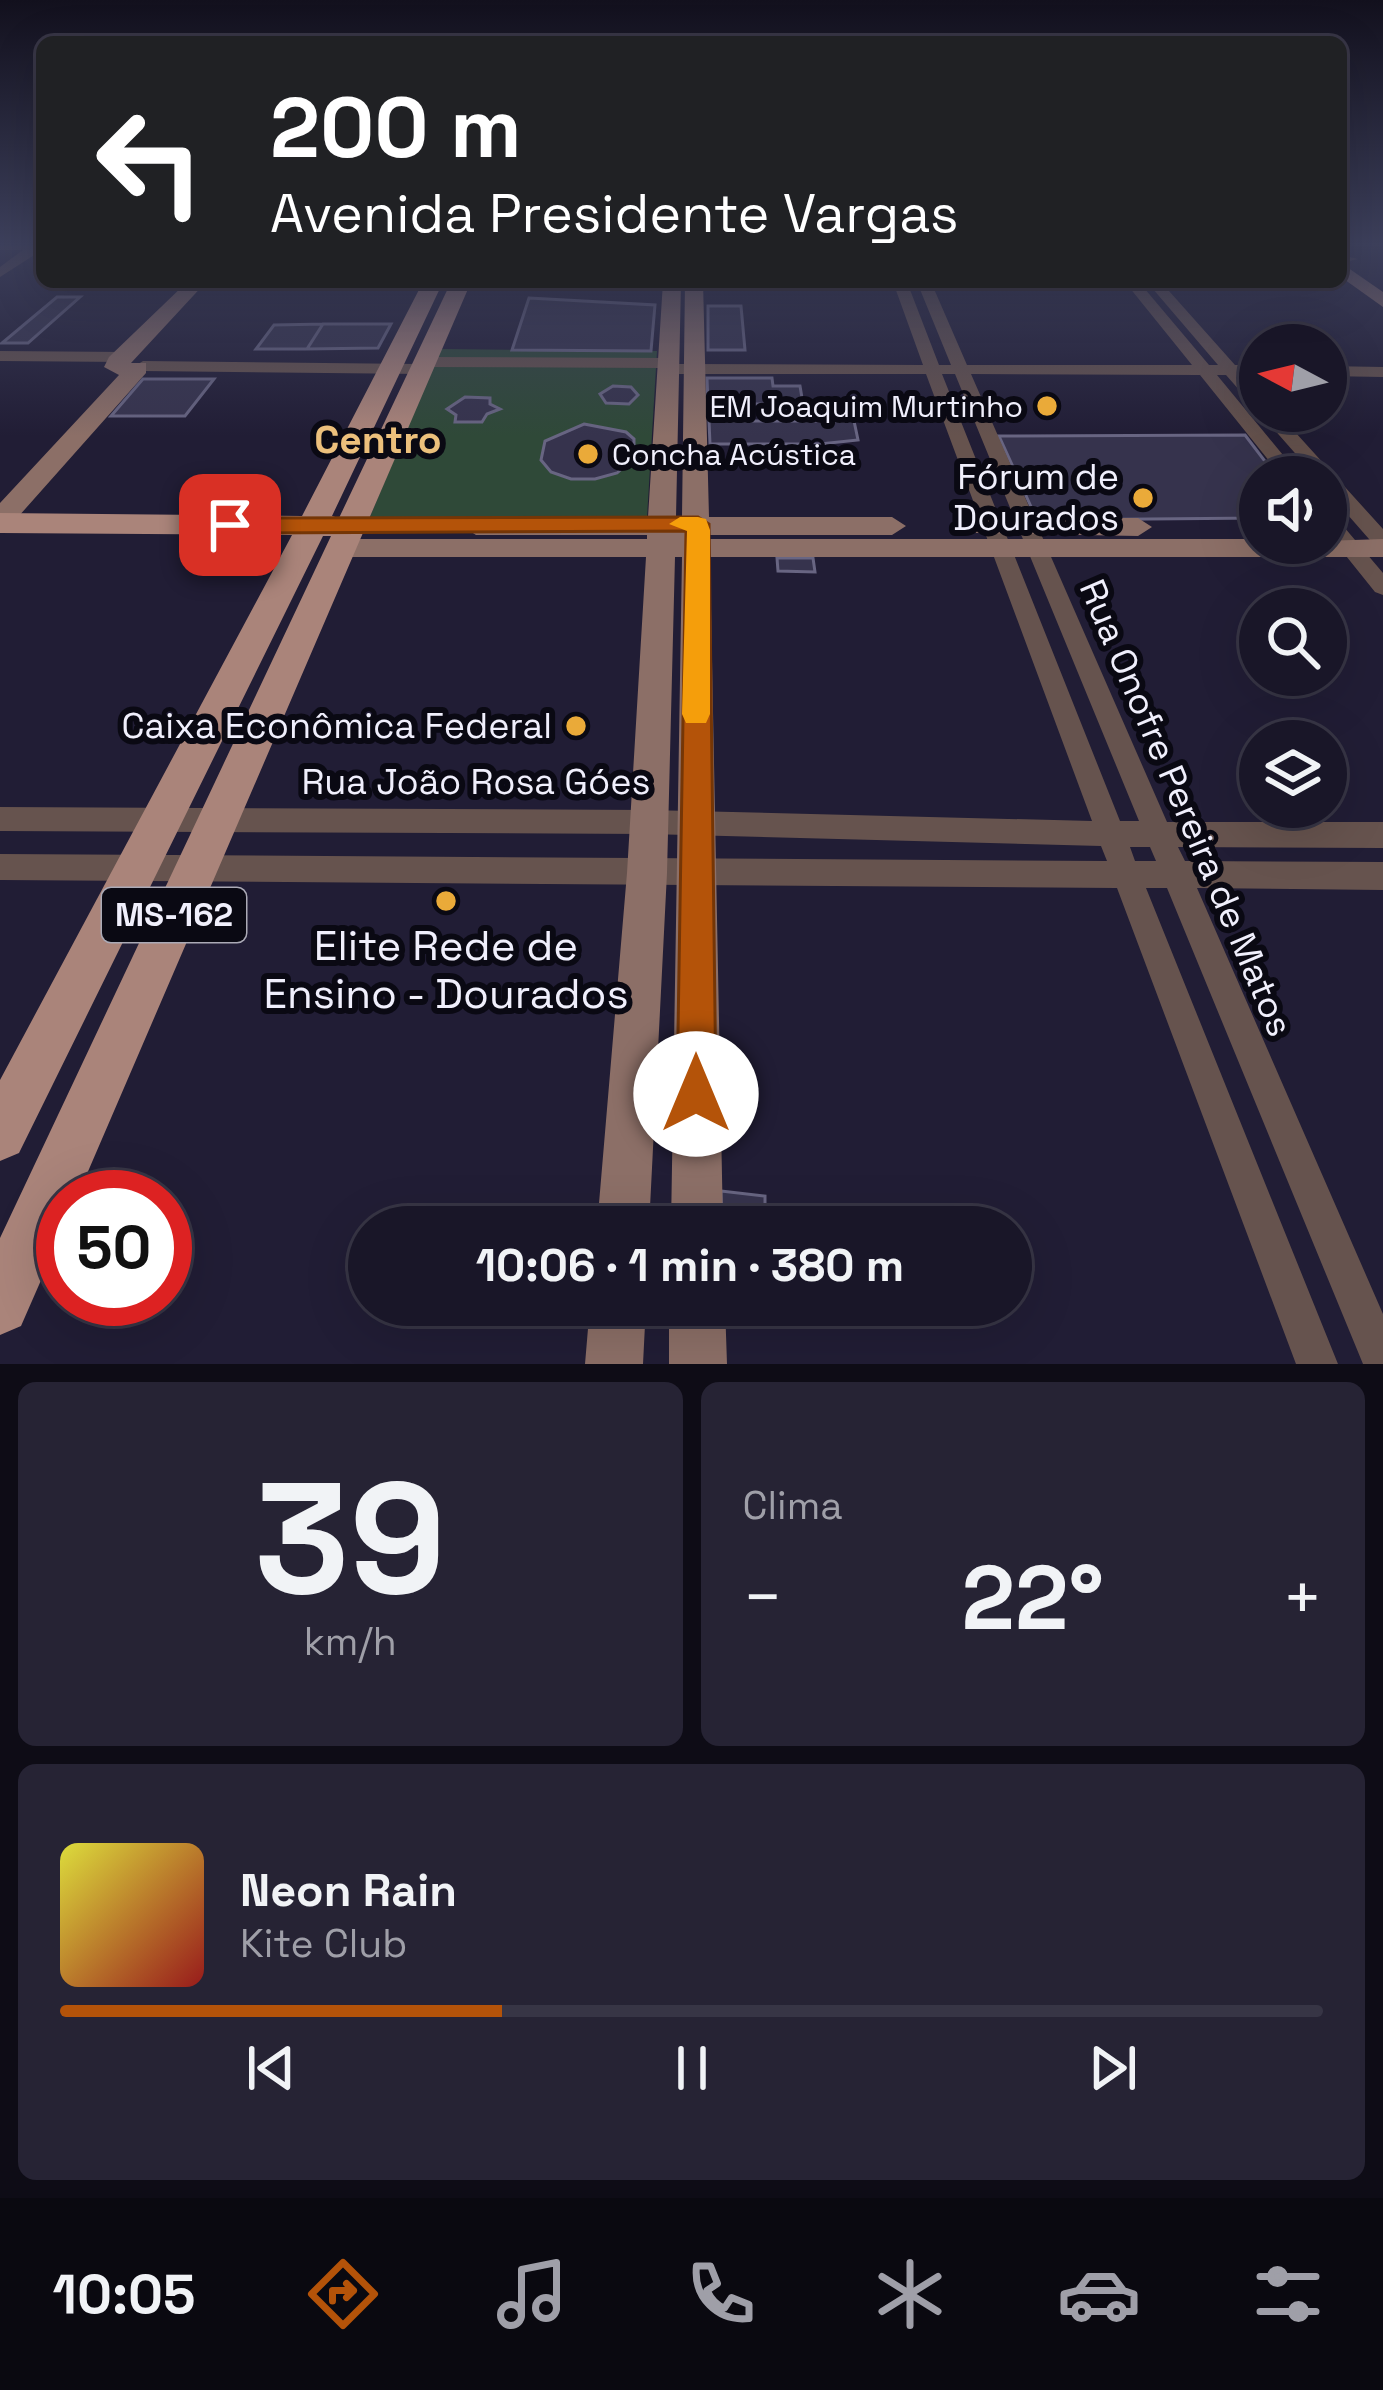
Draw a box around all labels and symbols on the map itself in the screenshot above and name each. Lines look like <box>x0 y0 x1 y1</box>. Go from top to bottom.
north arrow <box>1239 324 1347 432</box>
place label: EM Joaquim Murtinho <box>709 387 1023 426</box>
marker: EM Joaquim Murtinho <box>1034 393 1060 419</box>
district label: Centro <box>314 415 442 464</box>
place label: Concha Acústica <box>612 435 856 474</box>
marker: Concha Acústica <box>575 441 601 467</box>
place label: Fórum de Dourados <box>953 454 1119 541</box>
pin <box>179 474 281 576</box>
marker: Fórum de Dourados <box>1130 485 1156 511</box>
street label: Rua Onofre Pereira de Matos <box>1069 573 1303 1043</box>
place label: Caixa Econômica Federal <box>121 703 552 749</box>
marker: Caixa Econômica Federal <box>563 713 589 739</box>
street label: Rua João Rosa Góes <box>301 759 651 805</box>
road number: MS-162 <box>102 888 246 942</box>
marker: Elite Rede de Ensino - Dourados <box>433 888 459 914</box>
place label: Elite Rede de Ensino - Dourados <box>263 919 629 1020</box>
position arrow <box>633 1031 759 1157</box>
speed limit sign: 50 <box>36 1170 192 1326</box>

